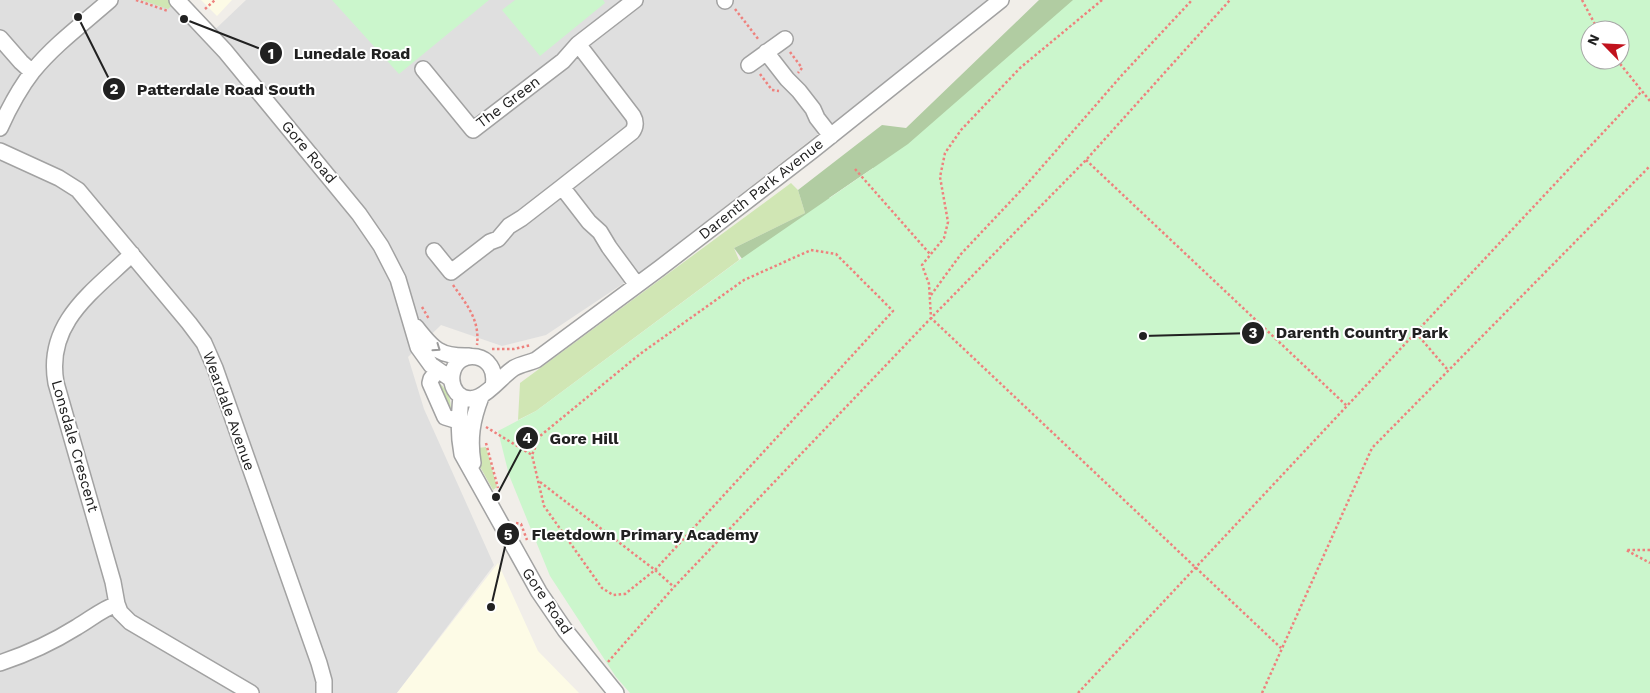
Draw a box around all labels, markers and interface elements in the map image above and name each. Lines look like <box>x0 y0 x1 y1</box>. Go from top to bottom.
north arrow <box>1580 20 1630 70</box>
text: N <box>1584 32 1603 48</box>
callout: Lunedale Road <box>259 38 420 69</box>
text: Lunedale Road <box>294 44 410 63</box>
text: 1 <box>268 45 274 63</box>
street label: The Green <box>473 72 543 132</box>
callout: Patterdale Road South <box>101 73 325 104</box>
text: 2 <box>110 80 119 98</box>
text: Patterdale Road South <box>137 80 315 99</box>
street label: Gore Road <box>278 117 340 187</box>
street label: Darenth Park Avenue <box>695 135 827 243</box>
callout: Darenth Country Park <box>1240 317 1458 348</box>
text: Darenth Country Park <box>1276 323 1448 342</box>
text: 3 <box>1249 324 1258 342</box>
one-way arrow <box>431 342 440 351</box>
street label: Weardale Avenue <box>199 349 259 473</box>
street label: Lonsdale Crescent <box>48 378 103 515</box>
callout: Gore Hill <box>514 422 628 453</box>
text: 4 <box>522 429 532 447</box>
text: Gore Hill <box>550 429 619 448</box>
callout: Fleetdown Primary Academy <box>496 519 768 550</box>
text: Fleetdown Primary Academy <box>532 525 759 544</box>
text: 5 <box>504 526 513 544</box>
street label: Gore Road <box>518 564 576 638</box>

